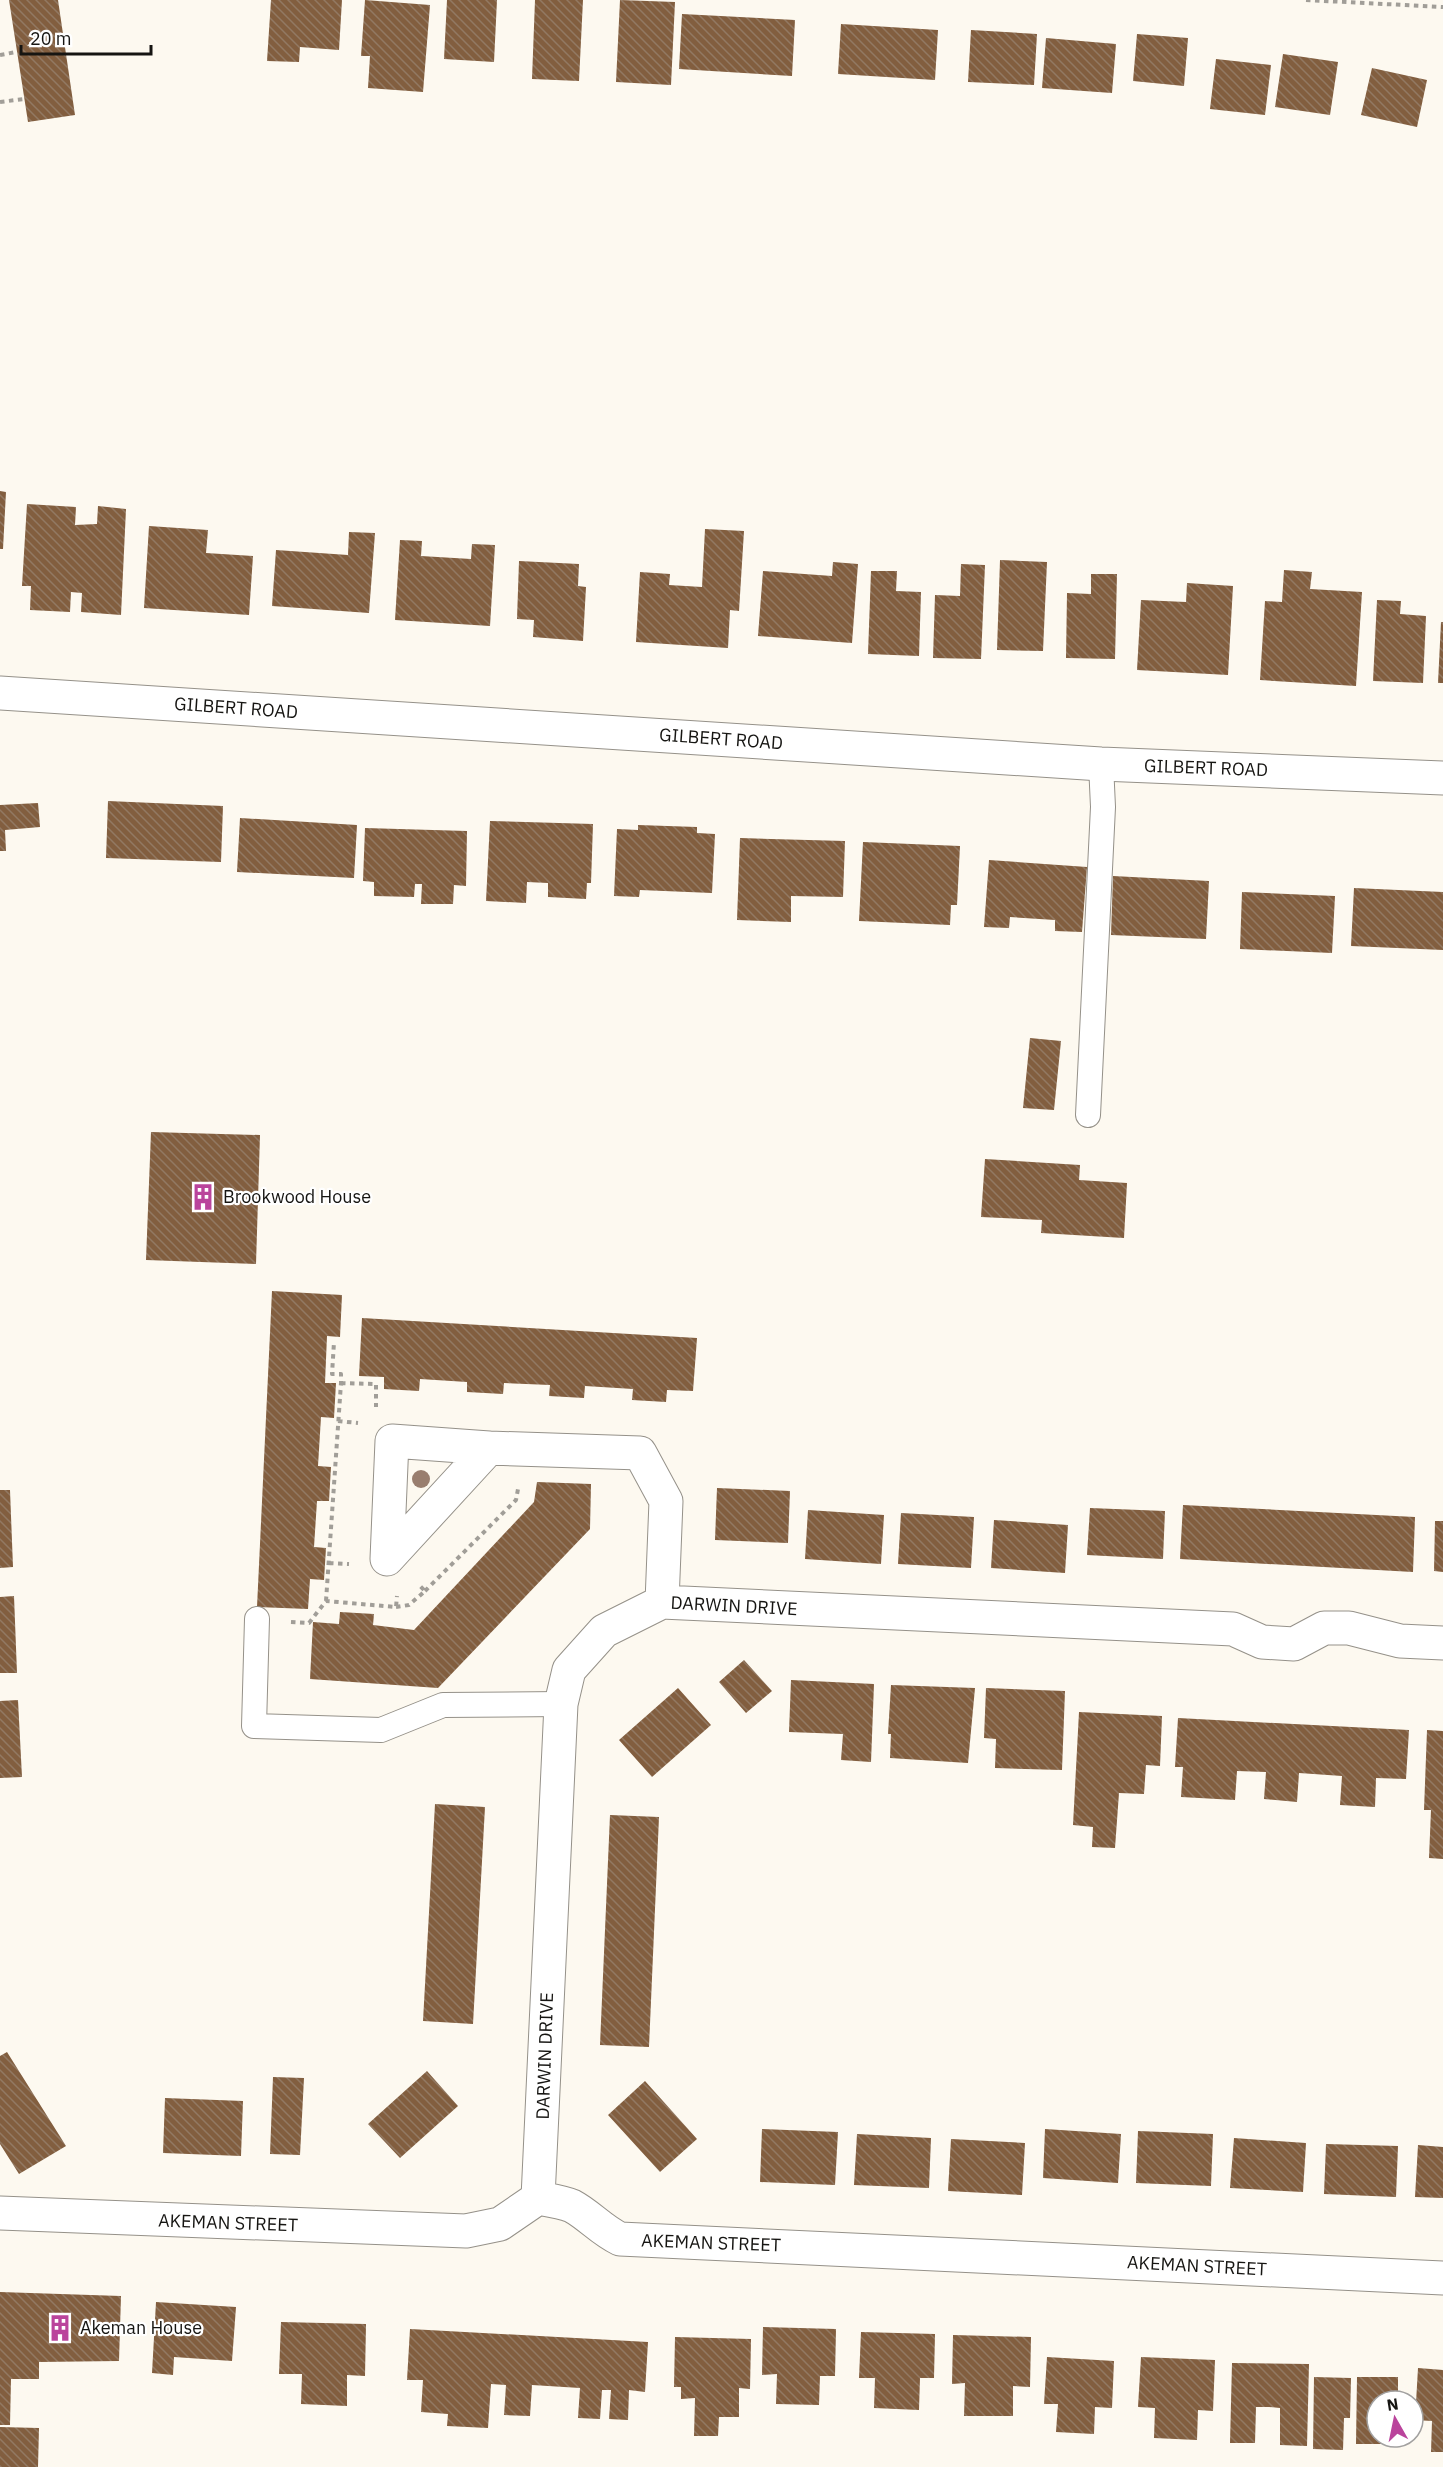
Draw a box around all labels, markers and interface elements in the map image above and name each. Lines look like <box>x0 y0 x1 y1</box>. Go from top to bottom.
scale bar <box>21 18 152 56</box>
text: 20 m <box>30 27 72 50</box>
street label: GILBERT ROAD <box>173 692 299 723</box>
street label: GILBERT ROAD <box>658 723 784 754</box>
street label: GILBERT ROAD <box>1144 754 1268 781</box>
building icon: Brookwood House <box>188 1182 218 1212</box>
place label: Brookwood House <box>223 1185 371 1208</box>
street label: DARWIN DRIVE <box>670 1591 798 1620</box>
street label: DARWIN DRIVE <box>531 1992 558 2120</box>
street label: AKEMAN STREET <box>158 2209 298 2236</box>
street label: AKEMAN STREET <box>641 2229 781 2256</box>
street label: AKEMAN STREET <box>1127 2250 1267 2281</box>
building icon: Akeman House <box>45 2313 75 2343</box>
place label: Akeman House <box>80 2316 202 2339</box>
north arrow <box>1365 2389 1425 2449</box>
text: N <box>1385 2393 1400 2415</box>

